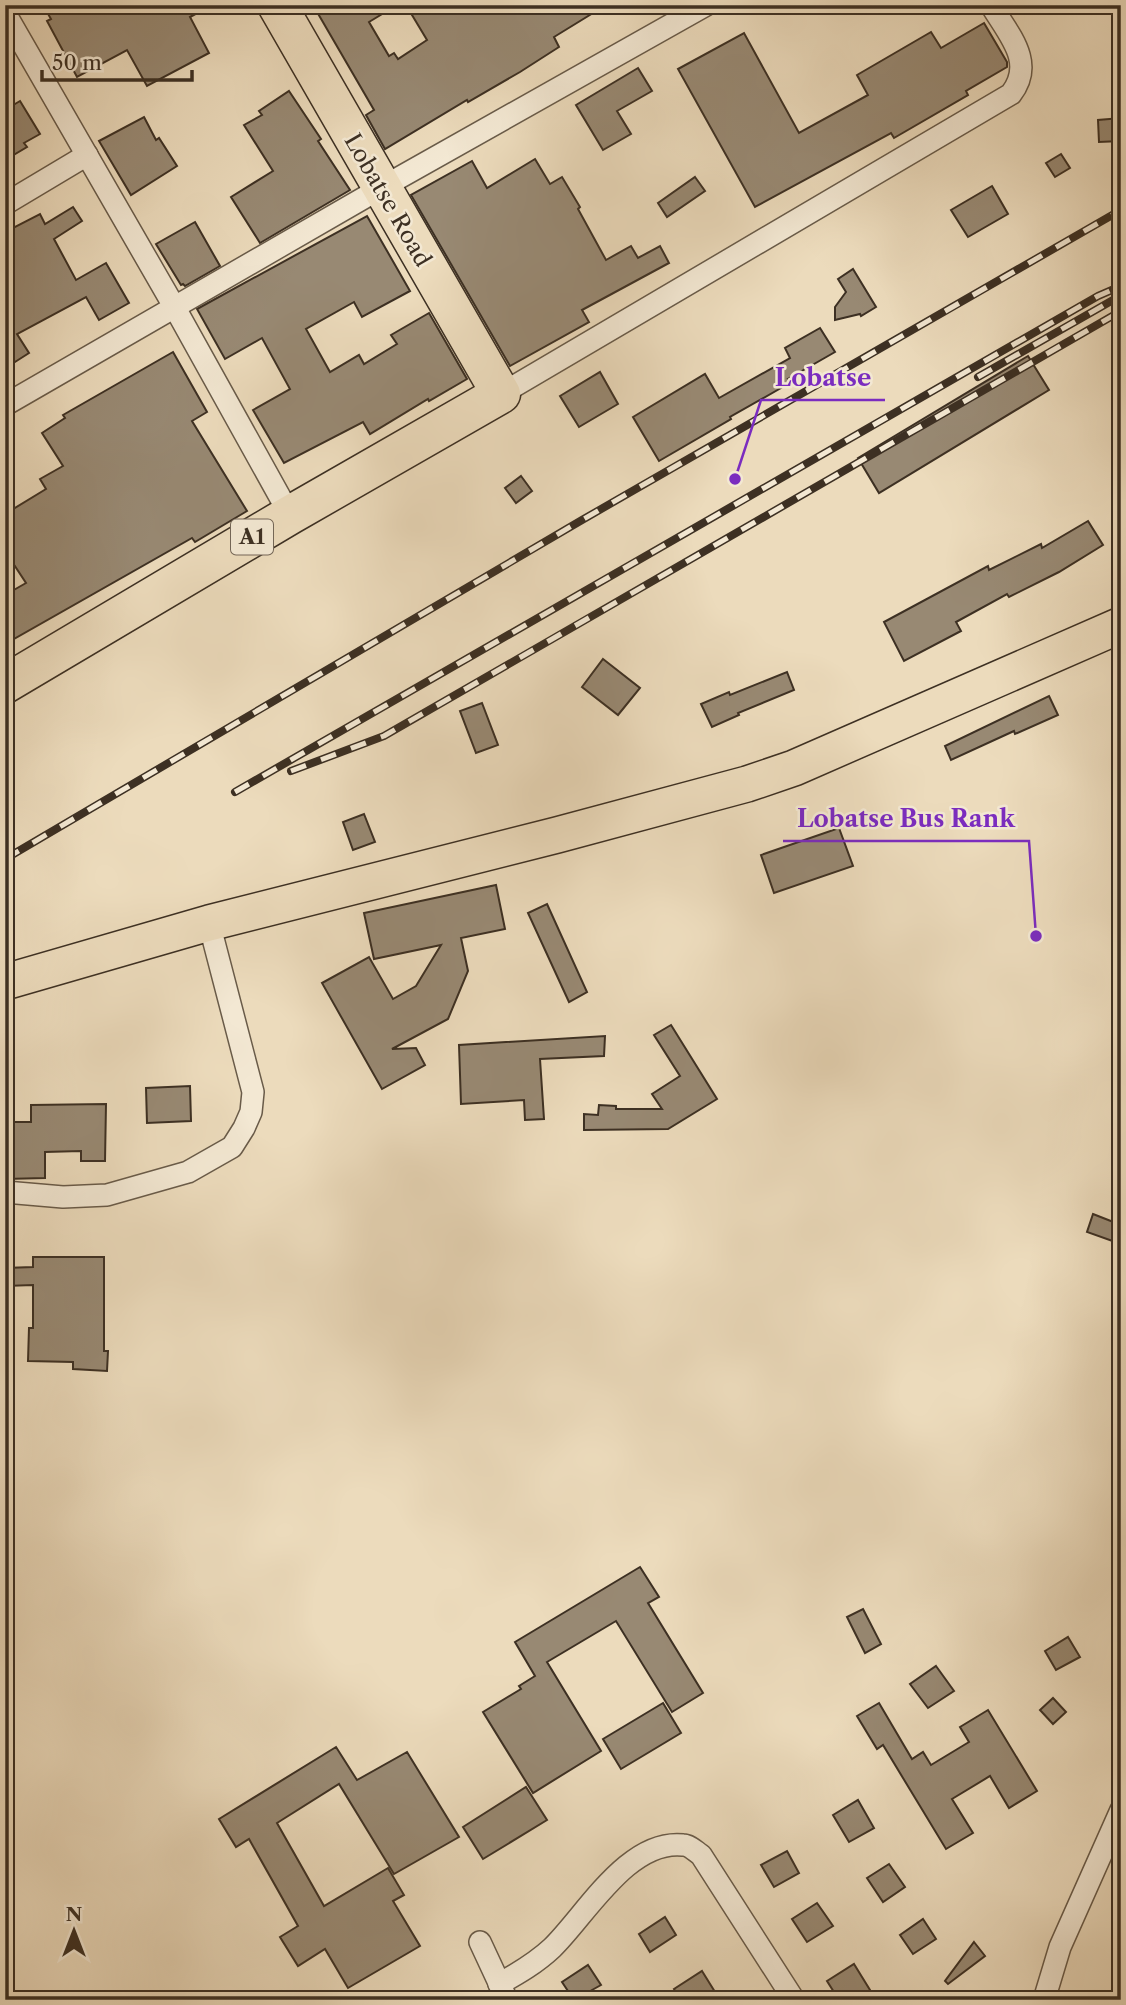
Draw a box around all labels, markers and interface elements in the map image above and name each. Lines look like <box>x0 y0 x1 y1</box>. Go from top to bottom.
scale bar <box>42 38 192 82</box>
text: 50 m <box>52 50 102 75</box>
street label: Lobatse Road <box>339 128 437 272</box>
callout: Lobatse <box>761 355 885 400</box>
text: Lobatse <box>775 363 871 392</box>
road number: A1 <box>231 520 273 554</box>
callout: Lobatse Bus Rank <box>783 796 1029 841</box>
text: Lobatse Bus Rank <box>797 804 1016 833</box>
north arrow <box>38 1896 108 1966</box>
text: N <box>66 1903 82 1926</box>

